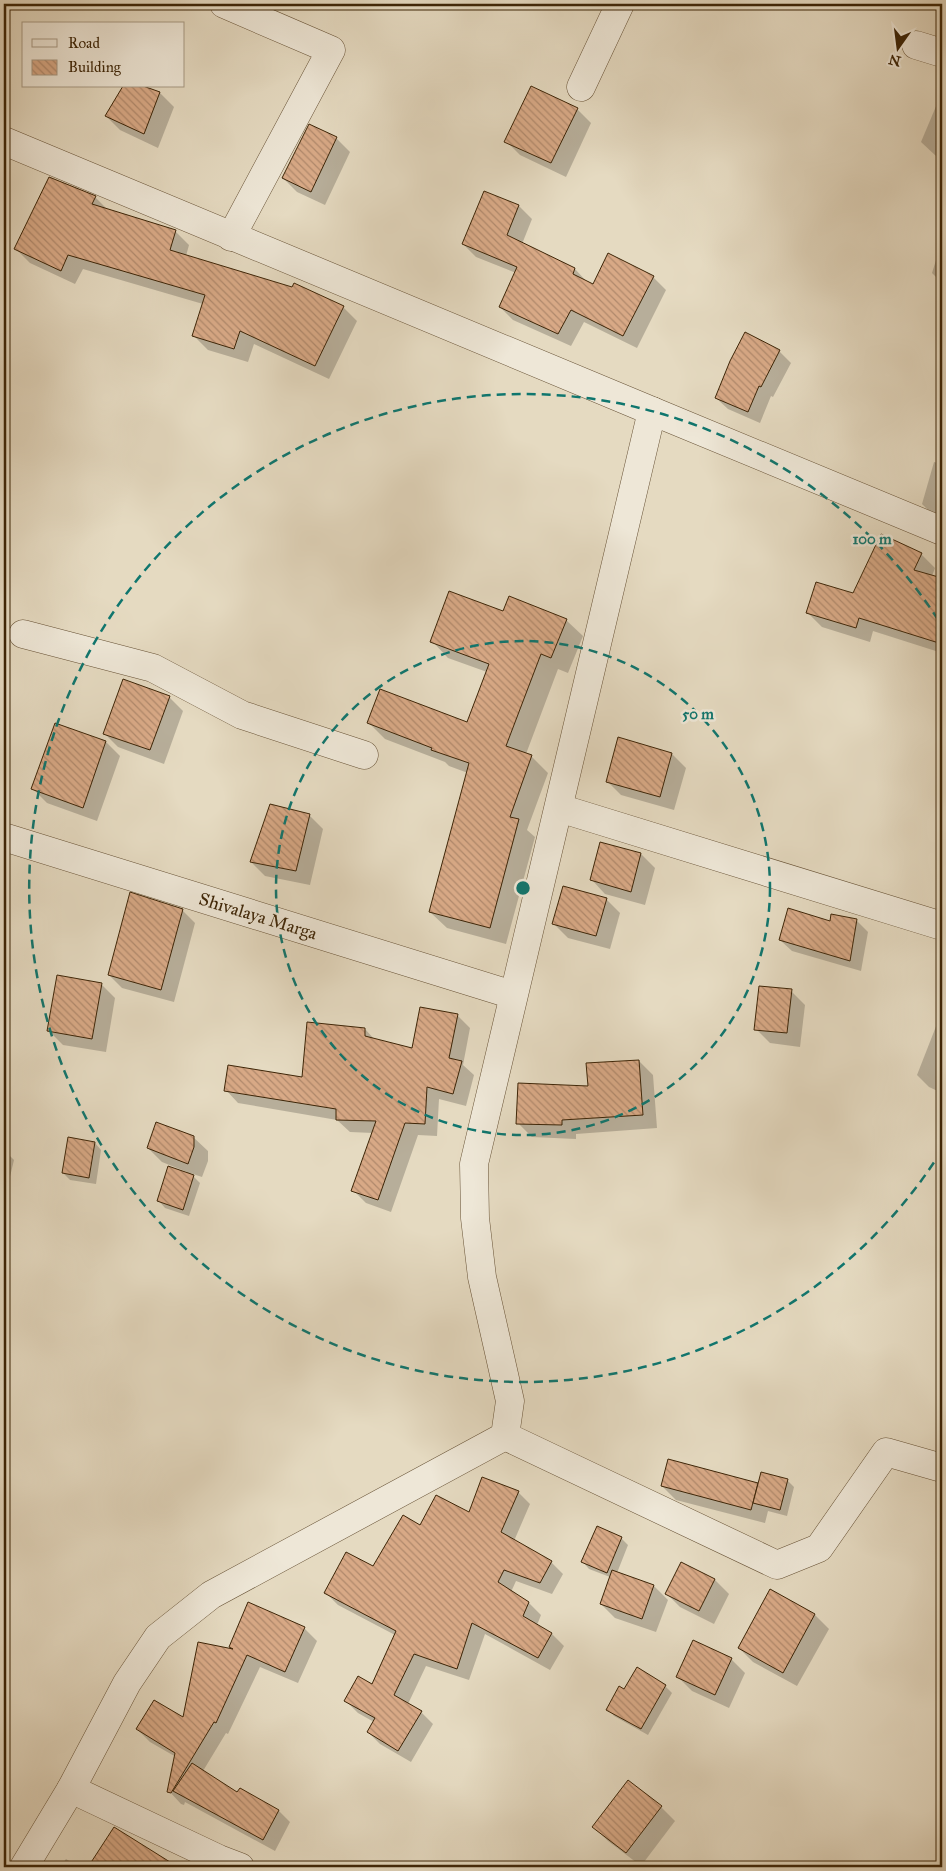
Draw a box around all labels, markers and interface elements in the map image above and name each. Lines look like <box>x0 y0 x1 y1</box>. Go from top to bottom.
legend <box>22 22 185 88</box>
north arrow <box>874 22 924 72</box>
text: Road <box>68 34 100 52</box>
text: N <box>887 50 903 70</box>
text: Building <box>68 58 122 76</box>
text: 100 m <box>852 530 892 548</box>
text: 50 m <box>682 705 714 723</box>
centre of rings <box>514 879 532 897</box>
street label: Shivalaya Marga <box>196 888 320 945</box>

